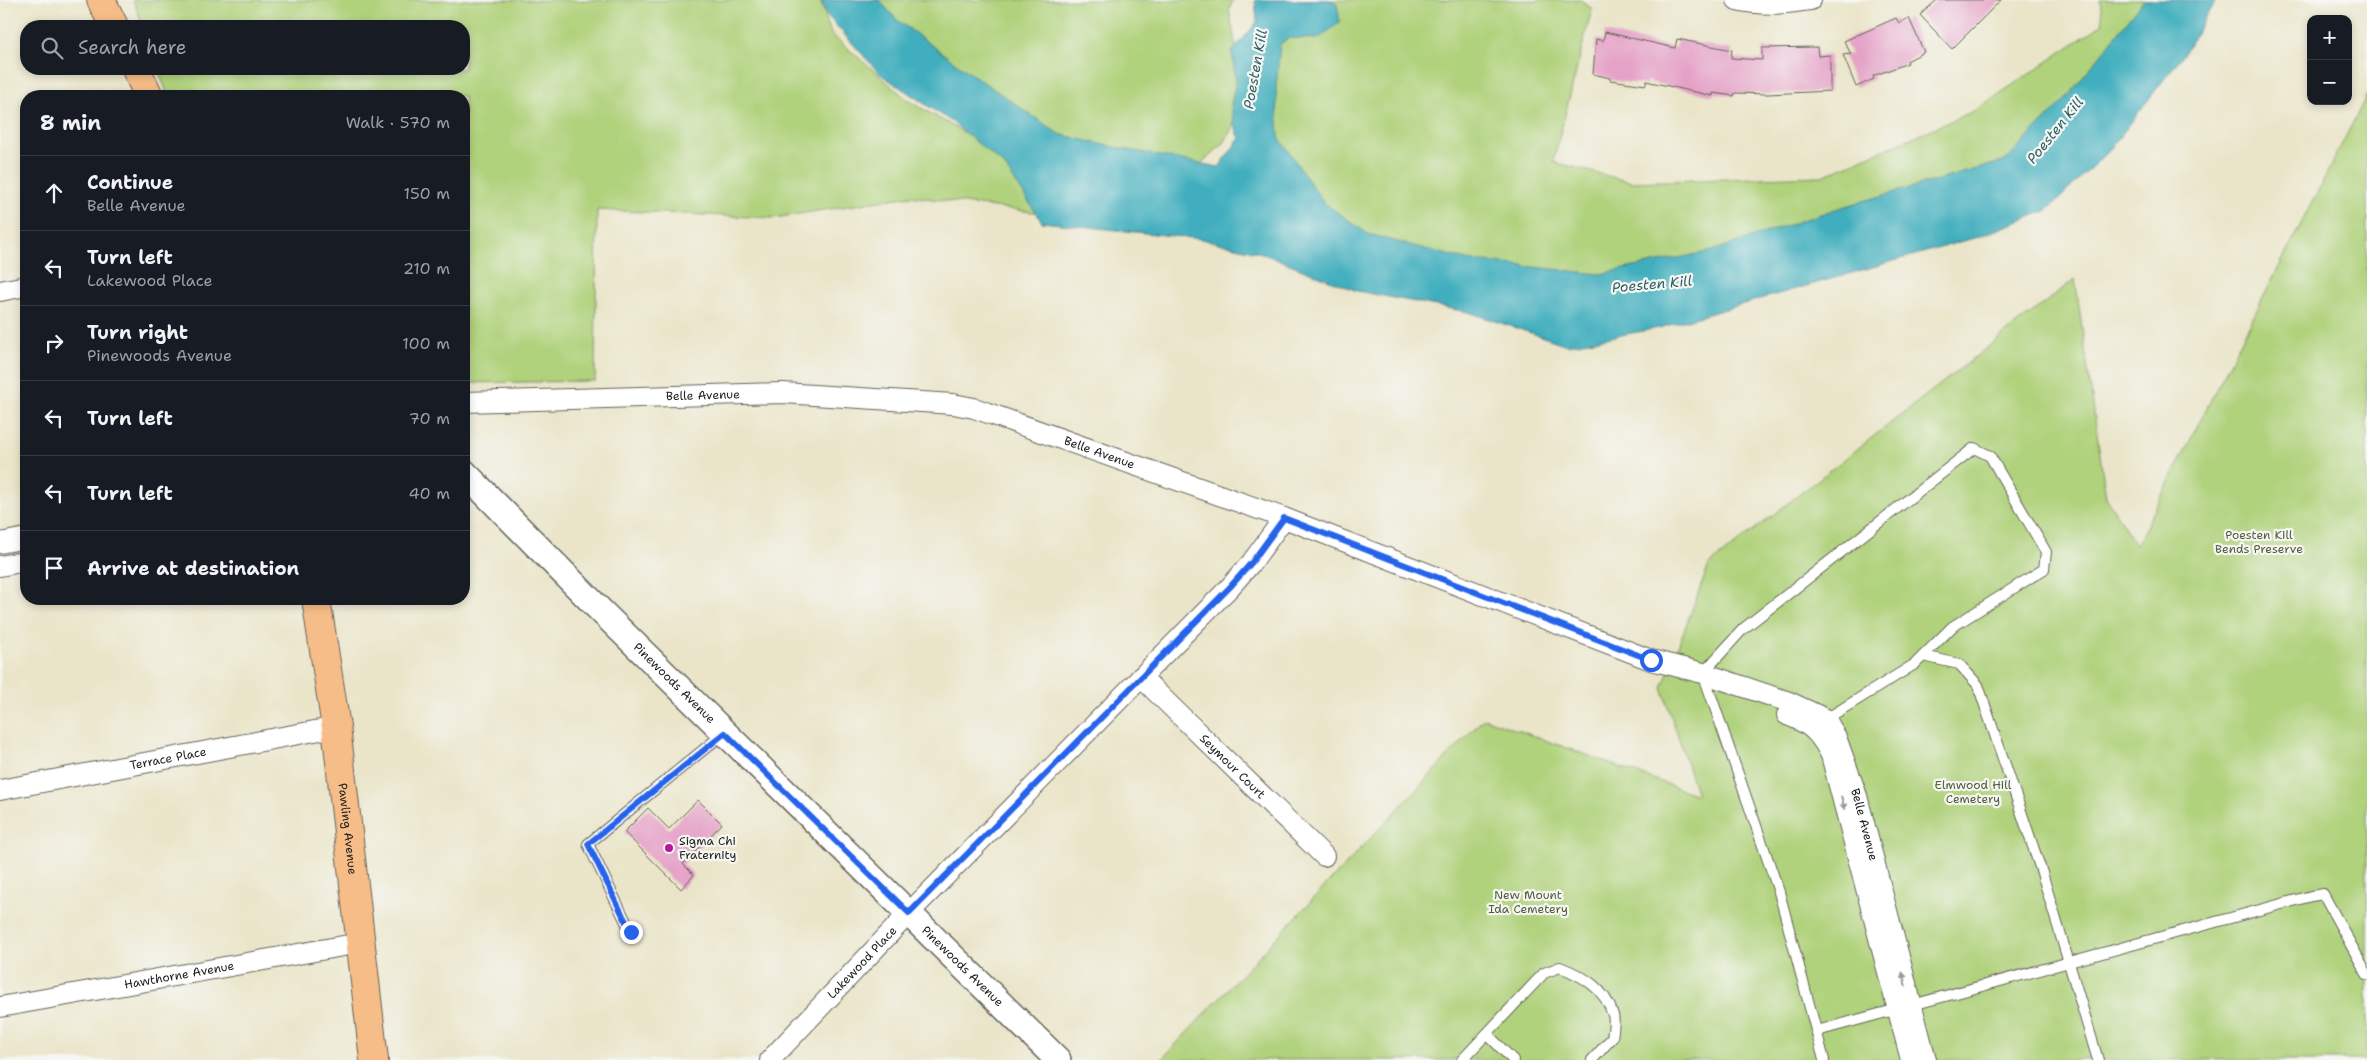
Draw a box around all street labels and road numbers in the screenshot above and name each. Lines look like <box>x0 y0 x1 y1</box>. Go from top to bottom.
street label: Belle Avenue <box>666 386 740 404</box>
street label: Belle Avenue <box>1062 433 1137 473</box>
street label: Pinewoods Avenue <box>630 639 719 727</box>
street label: Seymour Court <box>1196 731 1269 802</box>
street label: Terrace Place <box>129 743 208 773</box>
street label: Pawling Avenue <box>334 782 361 876</box>
street label: Belle Avenue <box>1847 786 1882 862</box>
street label: Pinewoods Avenue <box>918 922 1007 1010</box>
street label: Lakewood Place <box>824 923 900 1002</box>
street label: Hawthorne Avenue <box>123 957 236 993</box>

